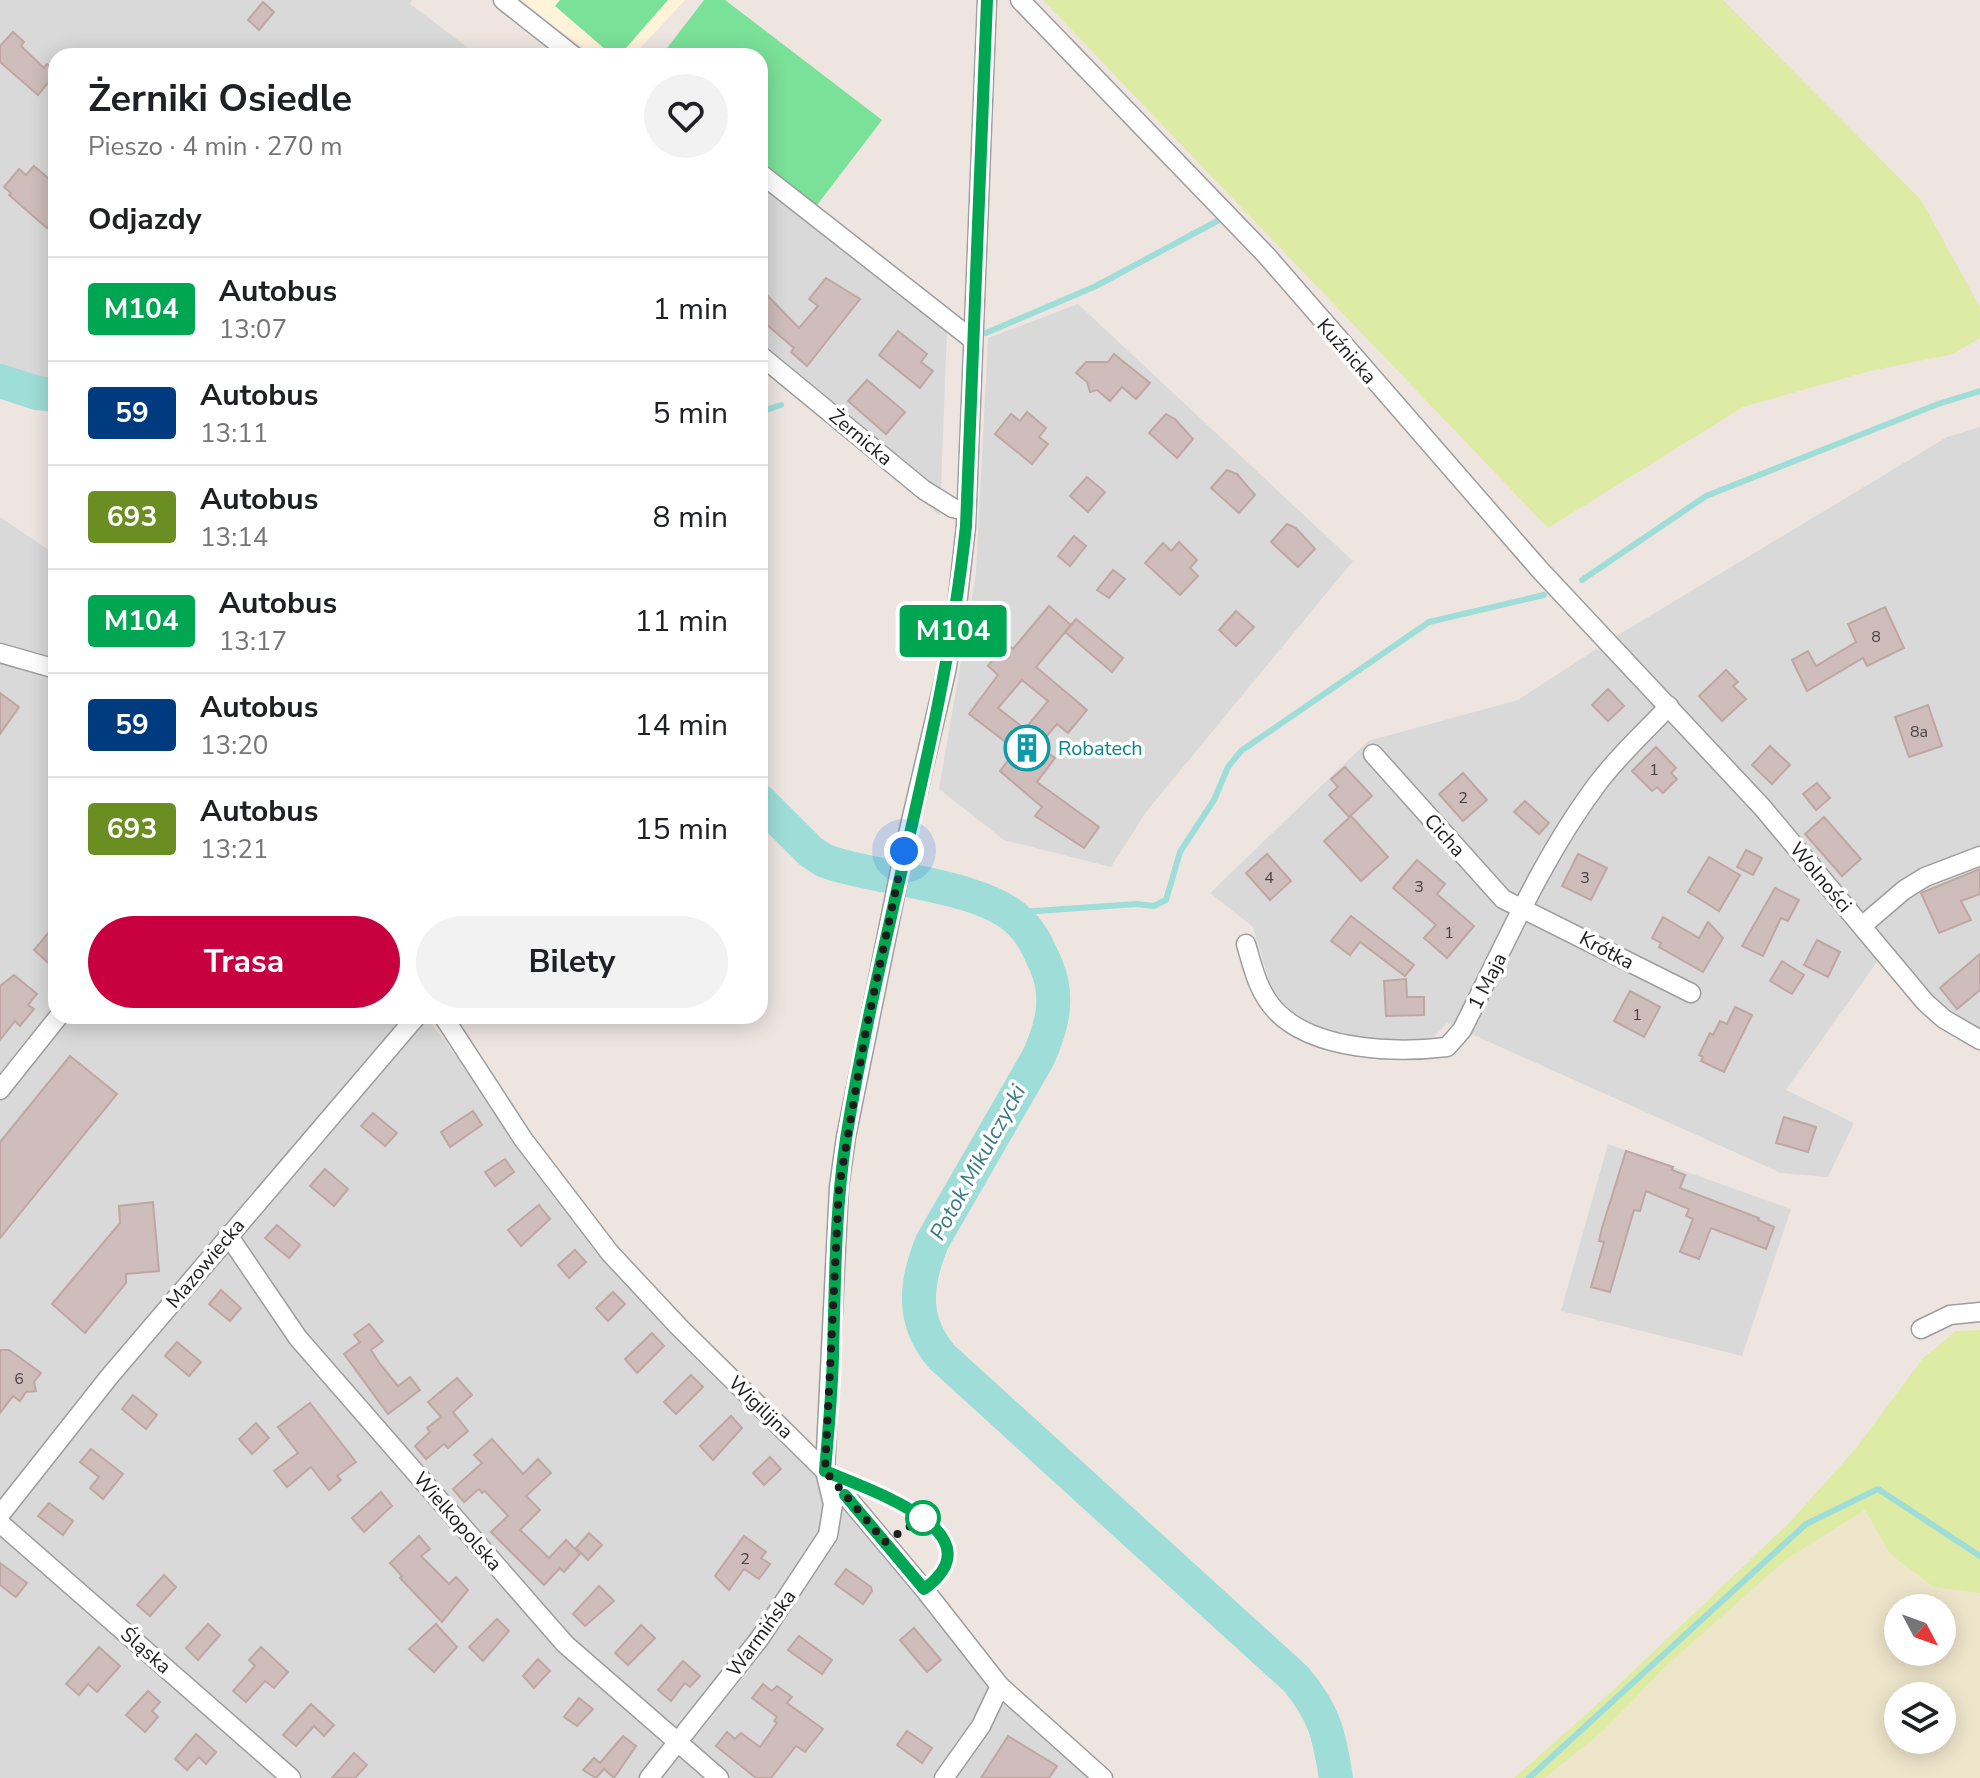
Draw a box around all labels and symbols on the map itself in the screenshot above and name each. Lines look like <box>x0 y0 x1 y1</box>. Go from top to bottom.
street label: Kuźnicka <box>1311 313 1383 390</box>
street label: Żernicka <box>823 403 898 472</box>
line badge: M104 <box>897 605 1009 657</box>
house number: 8 <box>1871 626 1881 648</box>
house number: 8a <box>1910 721 1928 743</box>
building icon: Robatech <box>1003 724 1051 772</box>
place label: Robatech <box>1058 735 1143 762</box>
house number: 1 <box>1649 759 1659 781</box>
house number: 2 <box>1458 787 1468 809</box>
street label: Cicha <box>1418 808 1471 863</box>
your location <box>884 831 924 871</box>
street label: Wolności <box>1783 837 1858 918</box>
house number: 4 <box>1264 867 1274 889</box>
house number: 3 <box>1580 867 1590 889</box>
house number: 3 <box>1414 876 1424 898</box>
house number: 1 <box>1444 922 1454 944</box>
street label: Krótka <box>1575 925 1639 976</box>
street label: 1 Maja <box>1462 948 1513 1014</box>
house number: 1 <box>1632 1004 1642 1026</box>
water label: Potok Mikulczycki <box>923 1079 1033 1246</box>
street label: Mazowiecka <box>160 1213 251 1314</box>
house number: 6 <box>14 1368 24 1390</box>
street label: Wigilijna <box>722 1370 799 1445</box>
street label: Wielkopolska <box>407 1466 508 1577</box>
unlabelled marker <box>906 1501 940 1535</box>
house number: 2 <box>740 1548 750 1570</box>
street label: Warmińska <box>721 1584 802 1682</box>
north arrow <box>1884 1594 1956 1666</box>
street label: Śląska <box>115 1621 177 1680</box>

